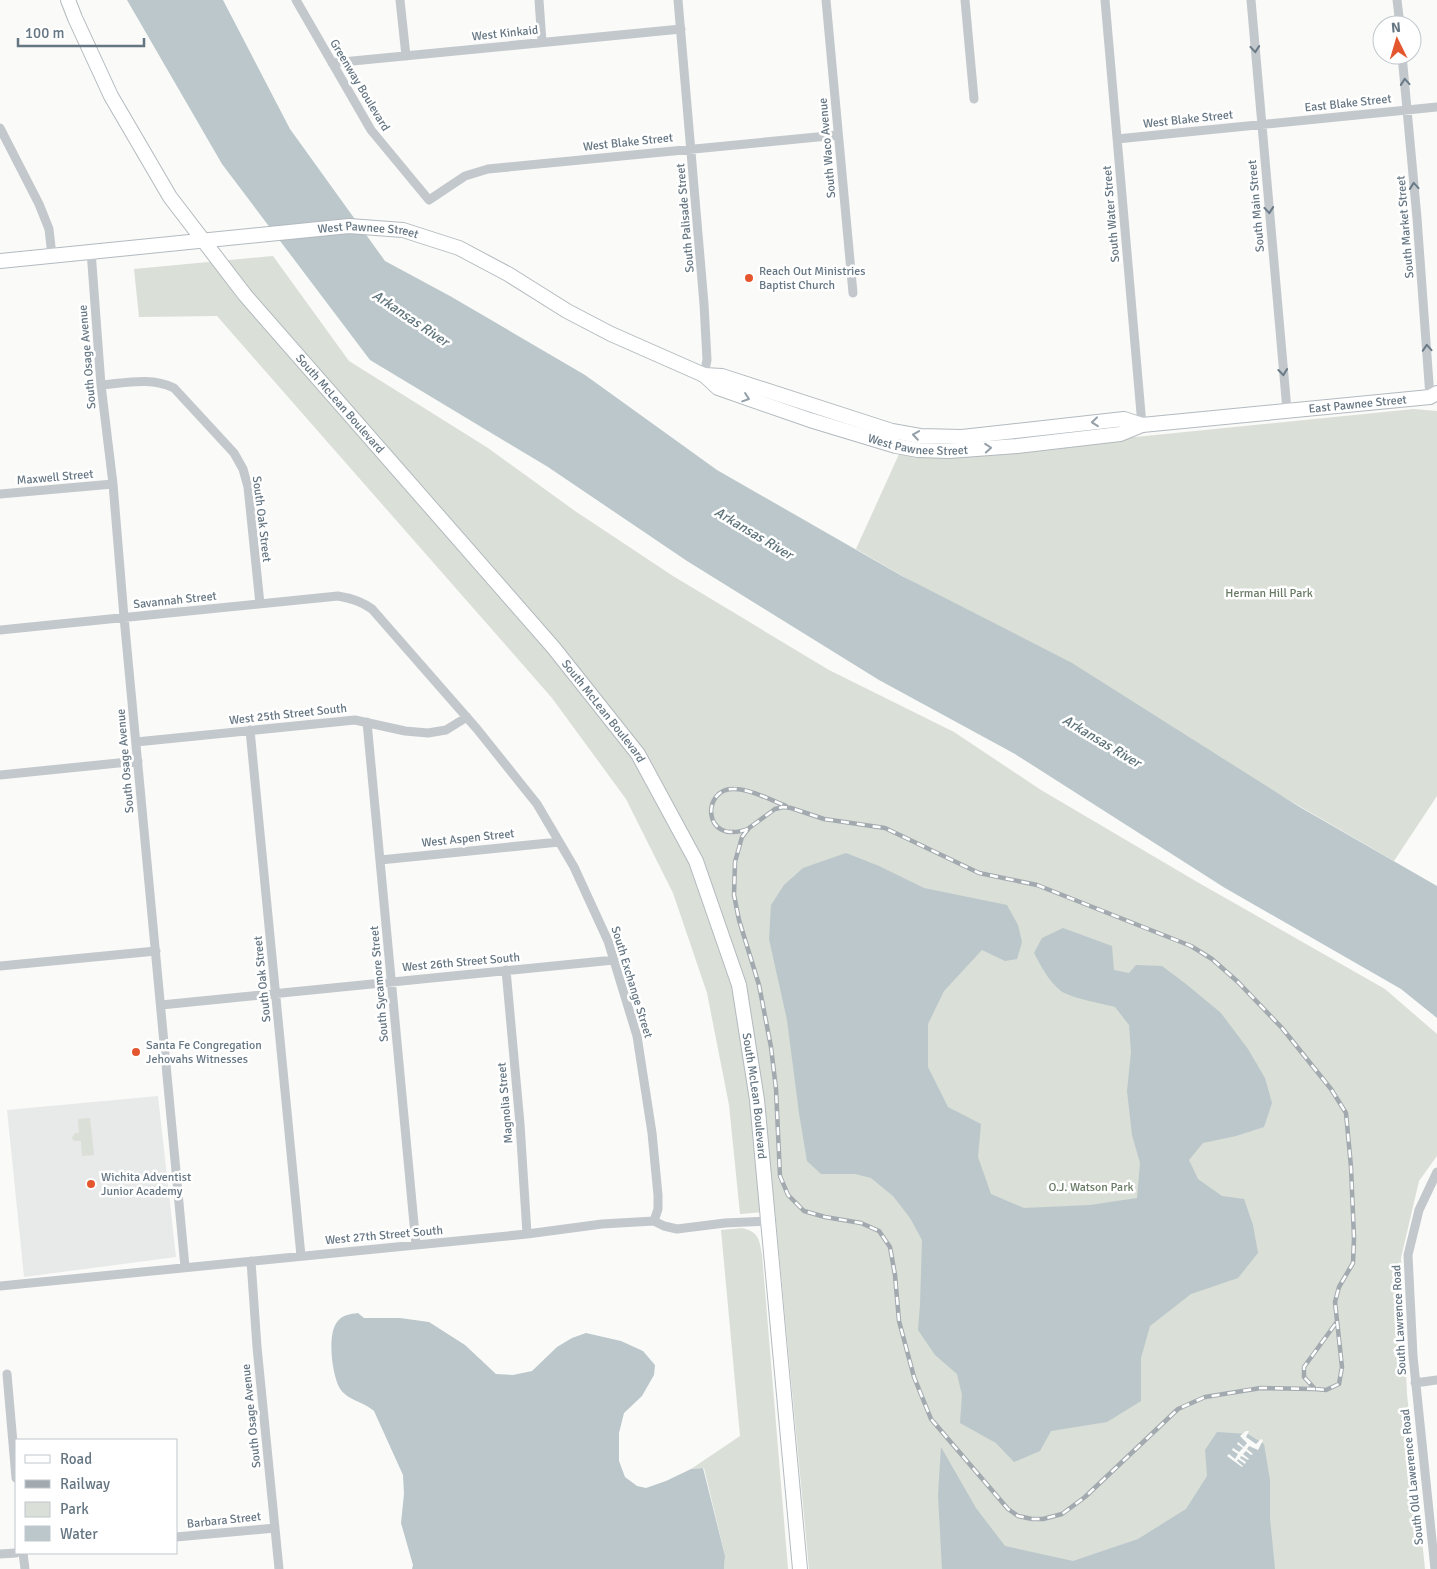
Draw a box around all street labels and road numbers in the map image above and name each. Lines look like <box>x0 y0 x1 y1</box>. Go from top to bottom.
street label: West Kinkaid <box>471 23 539 44</box>
street label: Greenway Boulevard <box>326 37 393 134</box>
street label: East Blake Street <box>1304 91 1392 116</box>
street label: South Waco Avenue <box>816 97 839 199</box>
street label: West Blake Street <box>1142 107 1234 132</box>
street label: West Blake Street <box>582 130 674 155</box>
street label: South Main Street <box>1245 159 1268 253</box>
street label: South Palisade Street <box>673 163 698 273</box>
street label: South Water Street <box>1100 165 1123 263</box>
street label: South Market Street <box>1394 175 1417 279</box>
street label: West Pawnee Street <box>317 219 420 242</box>
street label: South Osage Avenue <box>75 304 100 410</box>
street label: South McLean Boulevard <box>292 351 387 457</box>
street label: East Pawnee Street <box>1308 392 1407 417</box>
street label: West Pawnee Street <box>866 431 969 459</box>
street label: Maxwell Street <box>16 467 94 488</box>
street label: South Oak Street <box>249 475 274 563</box>
street label: Savannah Street <box>133 589 217 612</box>
street label: South McLean Boulevard <box>558 657 648 765</box>
street label: West 25th Street South <box>228 701 348 728</box>
street label: South Osage Avenue <box>113 708 138 814</box>
street label: West Aspen Street <box>421 826 515 851</box>
street label: South Exchange Street <box>607 924 656 1040</box>
street label: South Sycamore Street <box>367 925 392 1043</box>
street label: South Oak Street <box>251 935 274 1023</box>
street label: West 26th Street South <box>401 950 521 975</box>
street label: South McLean Boulevard <box>739 1032 769 1160</box>
street label: Magnolia Street <box>494 1062 517 1144</box>
street label: West 27th Street South <box>324 1223 444 1248</box>
street label: South Lawrence Road <box>1389 1265 1410 1375</box>
street label: South Osage Avenue <box>239 1363 264 1469</box>
street label: South Old Lawerence Road <box>1398 1408 1427 1546</box>
street label: Barbara Street <box>186 1509 262 1532</box>

